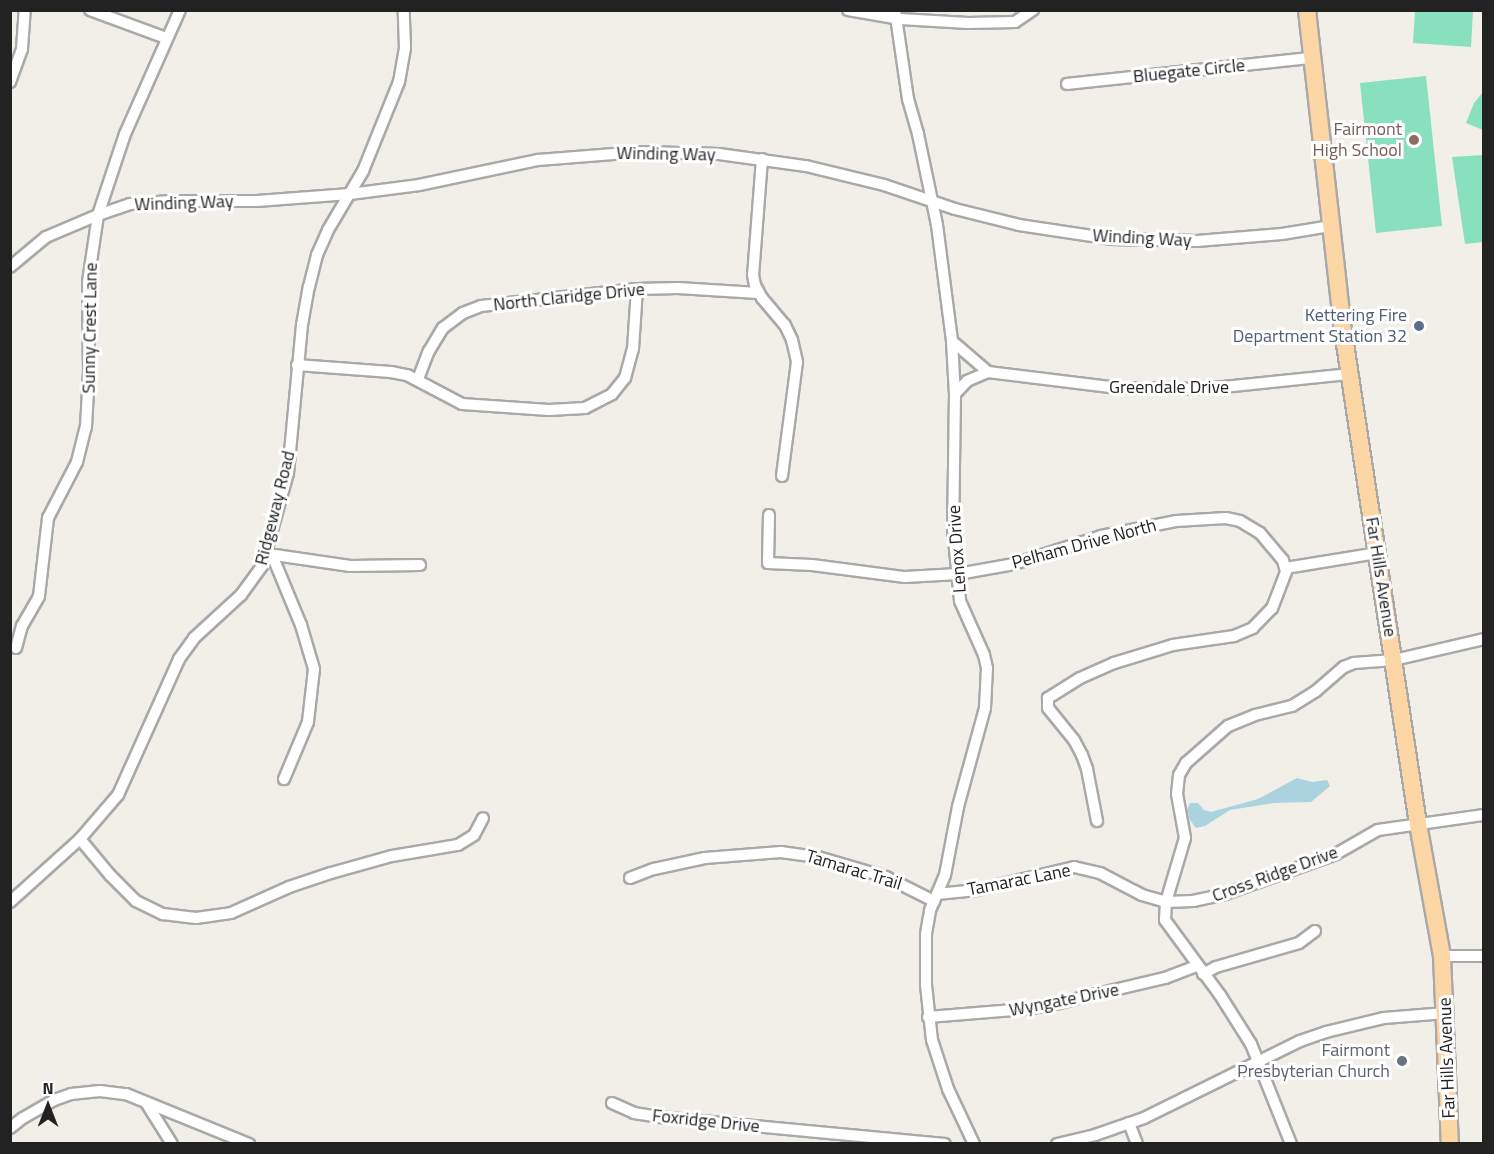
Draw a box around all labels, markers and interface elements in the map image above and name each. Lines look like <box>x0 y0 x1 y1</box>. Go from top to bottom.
street label: Bluegate Circle <box>1132 54 1246 88</box>
place label: Fairmont High School <box>1313 119 1402 162</box>
marker: Fairmont High School <box>1407 133 1421 147</box>
street label: Winding Way <box>616 142 716 166</box>
street label: Winding Way <box>134 190 234 216</box>
street label: Winding Way <box>1092 225 1192 251</box>
street label: Sunny Crest Lane <box>78 262 102 394</box>
street label: North Claridge Drive <box>492 278 646 316</box>
place label: Kettering Fire Department Station 32 <box>1233 305 1407 348</box>
marker: Kettering Fire Department Station 32 <box>1412 319 1426 333</box>
street label: Greendale Drive <box>1109 376 1229 398</box>
street label: Ridgeway Road <box>250 449 300 567</box>
street label: Lenox Drive <box>943 504 971 594</box>
street label: Pelham Drive North <box>1009 514 1159 574</box>
street label: Far Hills Avenue <box>1361 515 1401 639</box>
street label: Cross Ridge Drive <box>1209 841 1341 907</box>
street label: Tamarac Trail <box>803 845 905 895</box>
street label: Tamarac Lane <box>966 859 1072 901</box>
street label: Wyngate Drive <box>1007 979 1121 1021</box>
street label: Far Hills Avenue <box>1434 997 1460 1119</box>
place label: Fairmont Presbyterian Church <box>1237 1040 1390 1082</box>
marker: Fairmont Presbyterian Church <box>1395 1054 1409 1068</box>
north arrow <box>18 1076 78 1136</box>
text: N <box>42 1076 54 1100</box>
street label: Foxridge Drive <box>651 1105 761 1137</box>

